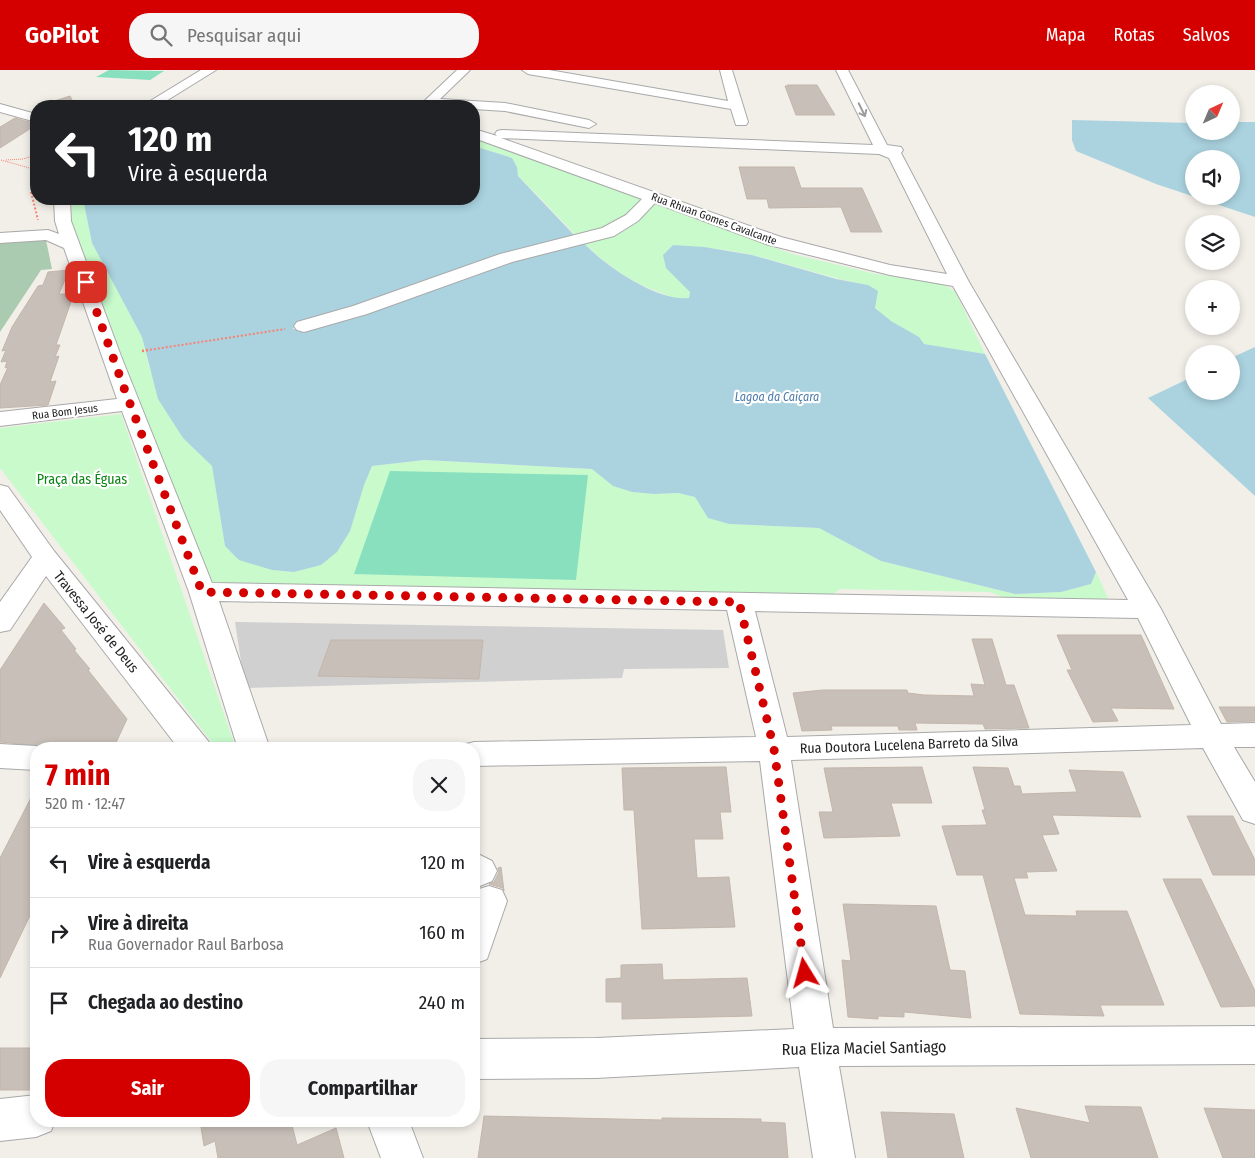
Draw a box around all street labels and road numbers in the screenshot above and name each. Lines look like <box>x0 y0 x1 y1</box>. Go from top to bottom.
street label: Rua Rhuan Gomes Cavalcante <box>650 190 778 248</box>
street label: Rua Bom Jesus <box>31 401 99 422</box>
street label: Travessa José de Deus <box>50 568 142 676</box>
street label: Rua Doutora Lucelena Barreto da Silva <box>799 733 1019 757</box>
street label: Rua Eliza Maciel Santiago <box>781 1037 947 1059</box>

